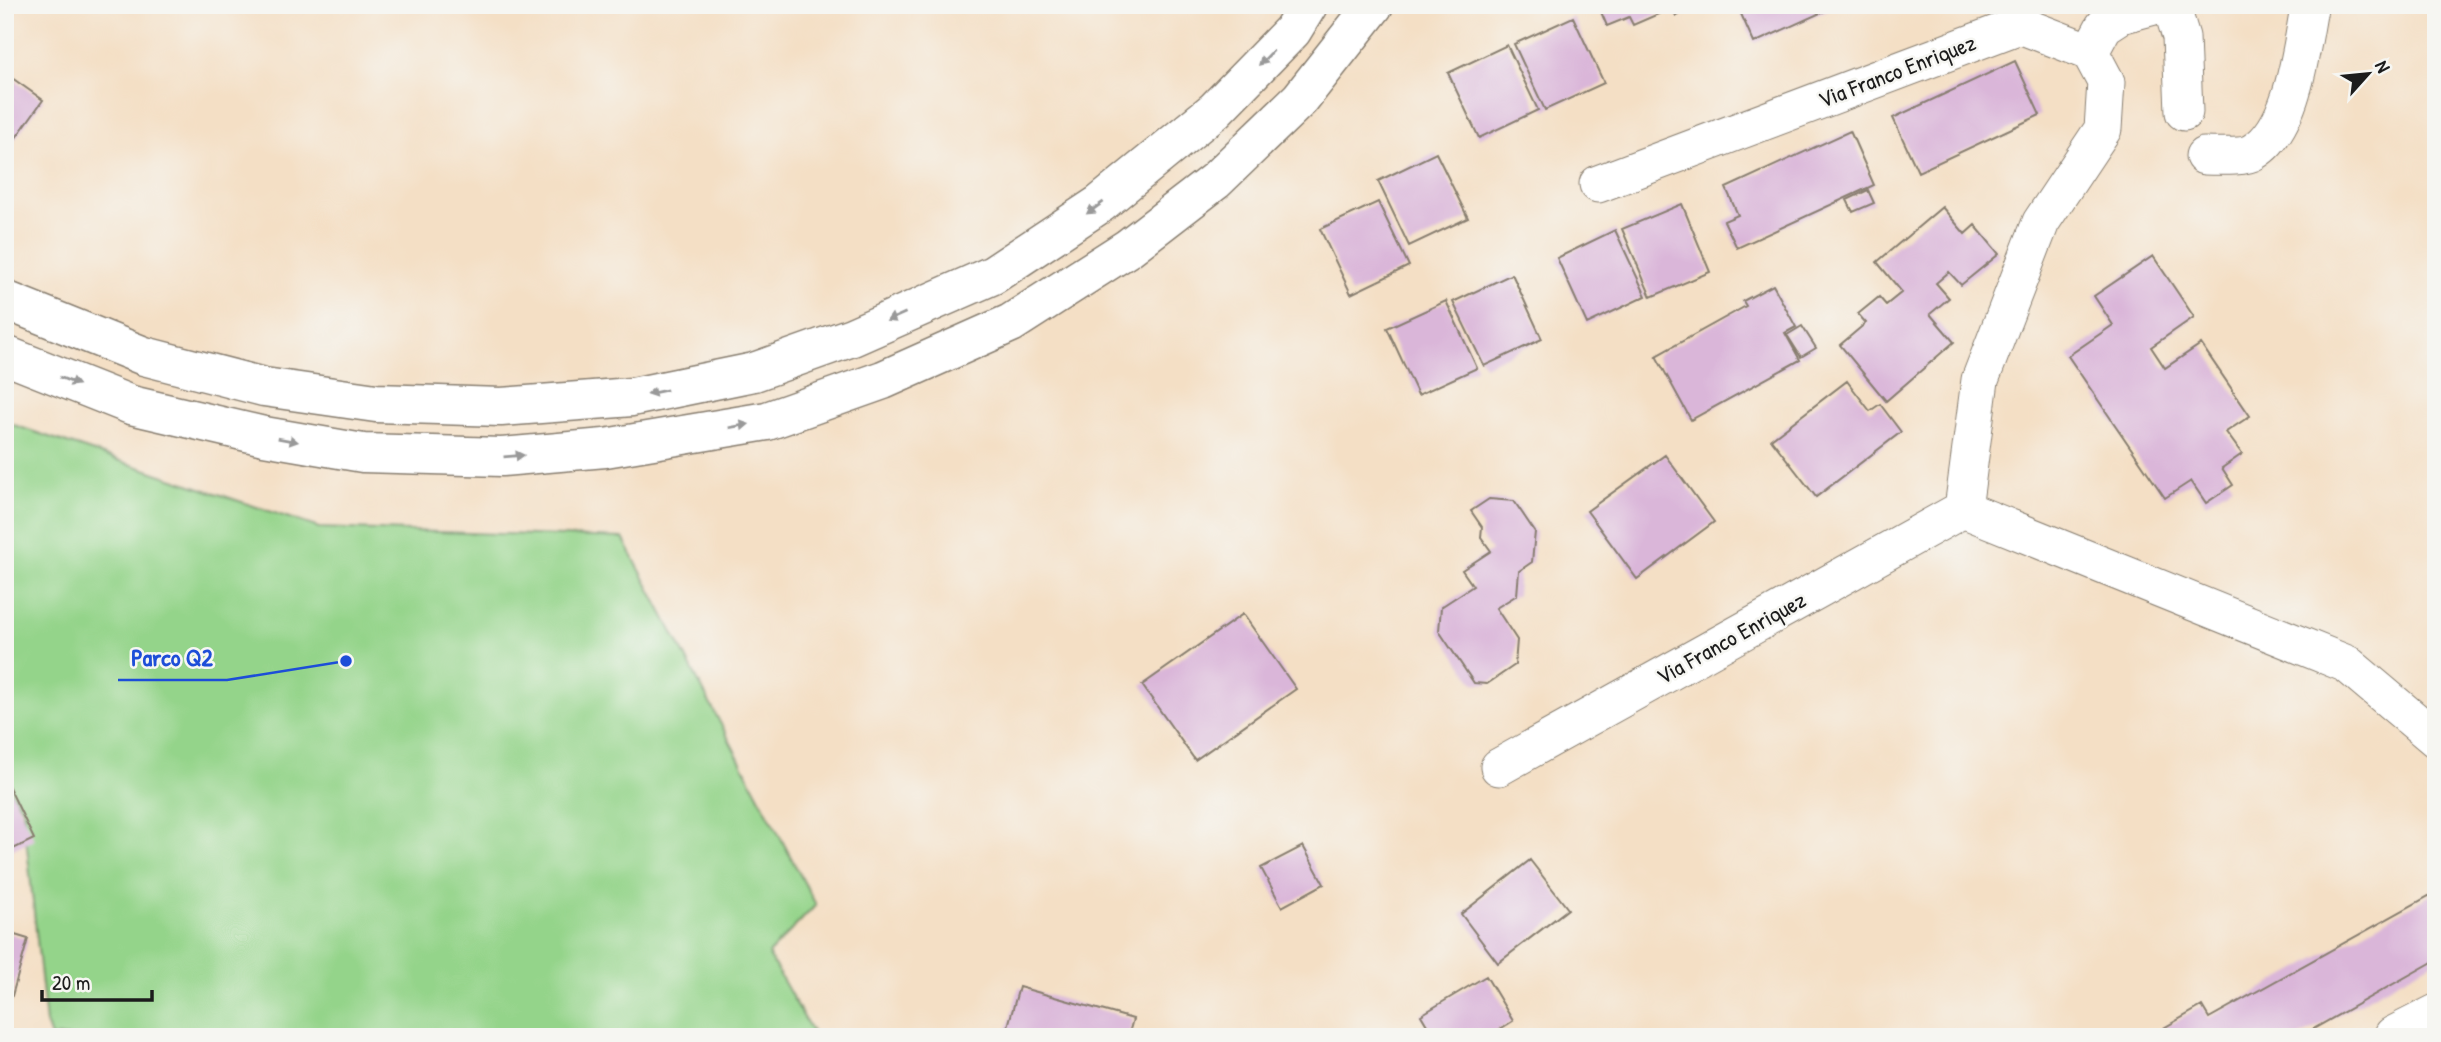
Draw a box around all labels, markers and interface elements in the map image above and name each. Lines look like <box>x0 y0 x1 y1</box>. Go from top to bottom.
street label: Via Franco Enriquez <box>1814 26 1980 115</box>
north arrow <box>2332 38 2402 108</box>
one-way arrow <box>1258 49 1274 66</box>
text: N <box>2369 56 2397 77</box>
one-way arrow <box>1086 201 1104 215</box>
one-way arrow <box>886 312 907 323</box>
one-way arrow <box>58 375 79 386</box>
one-way arrow <box>646 387 668 398</box>
one-way arrow <box>728 420 750 431</box>
one-way arrow <box>277 435 299 446</box>
one-way arrow <box>503 450 525 461</box>
street label: Via Franco Enriquez <box>1651 584 1811 691</box>
callout: Parco Q2 <box>118 635 227 680</box>
text: Parco Q2 <box>131 641 214 673</box>
scale bar <box>42 958 152 1002</box>
text: 20 m <box>52 968 90 997</box>

